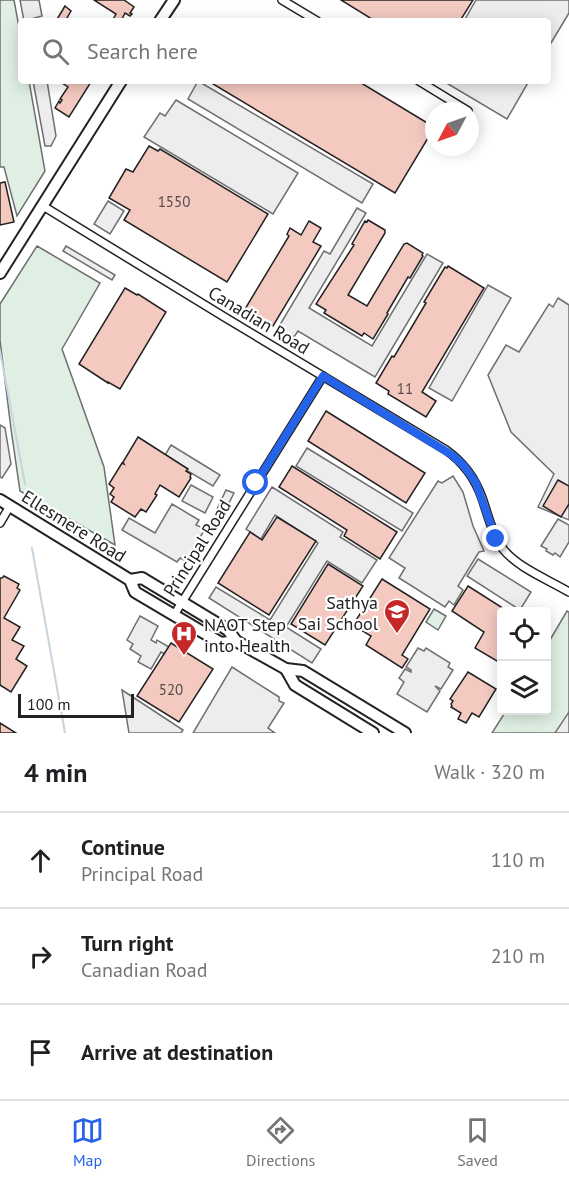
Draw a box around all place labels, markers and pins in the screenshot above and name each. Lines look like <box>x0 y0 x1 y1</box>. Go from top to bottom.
place label: Sathya Sai School <box>298 591 379 635</box>
school or university icon: Sathya Sai School <box>382 597 412 635</box>
place label: NAOT Step into Health <box>204 613 290 657</box>
hospital icon: NAOT Step into Health <box>169 619 199 657</box>

